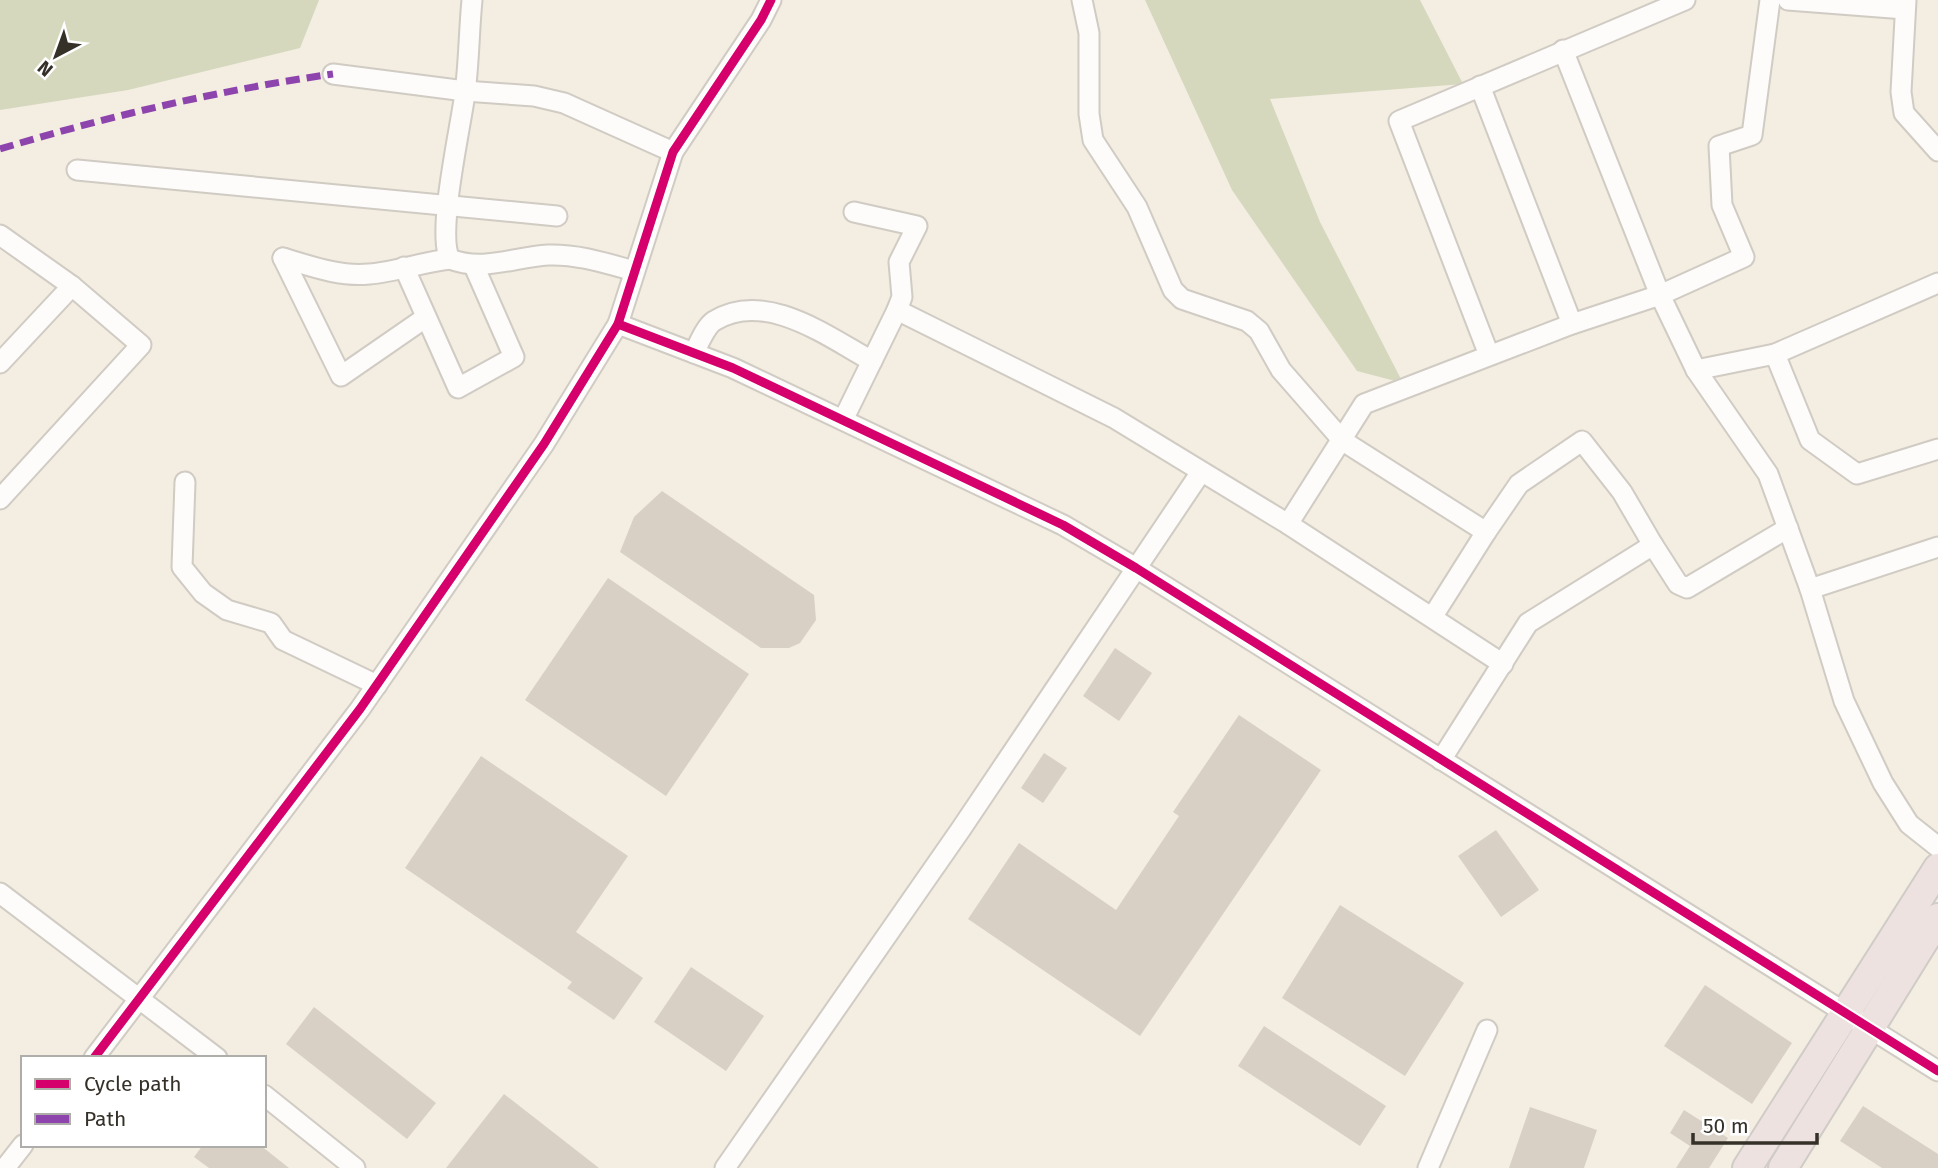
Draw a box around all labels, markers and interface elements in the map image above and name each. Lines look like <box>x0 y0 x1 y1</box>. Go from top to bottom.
north arrow <box>21 21 91 91</box>
text: N <box>33 56 57 81</box>
legend <box>21 1056 266 1147</box>
text: Cycle path <box>84 1071 182 1097</box>
scale bar <box>1693 1102 1817 1146</box>
text: Path <box>84 1106 126 1132</box>
text: 50 m <box>1703 1113 1749 1139</box>

